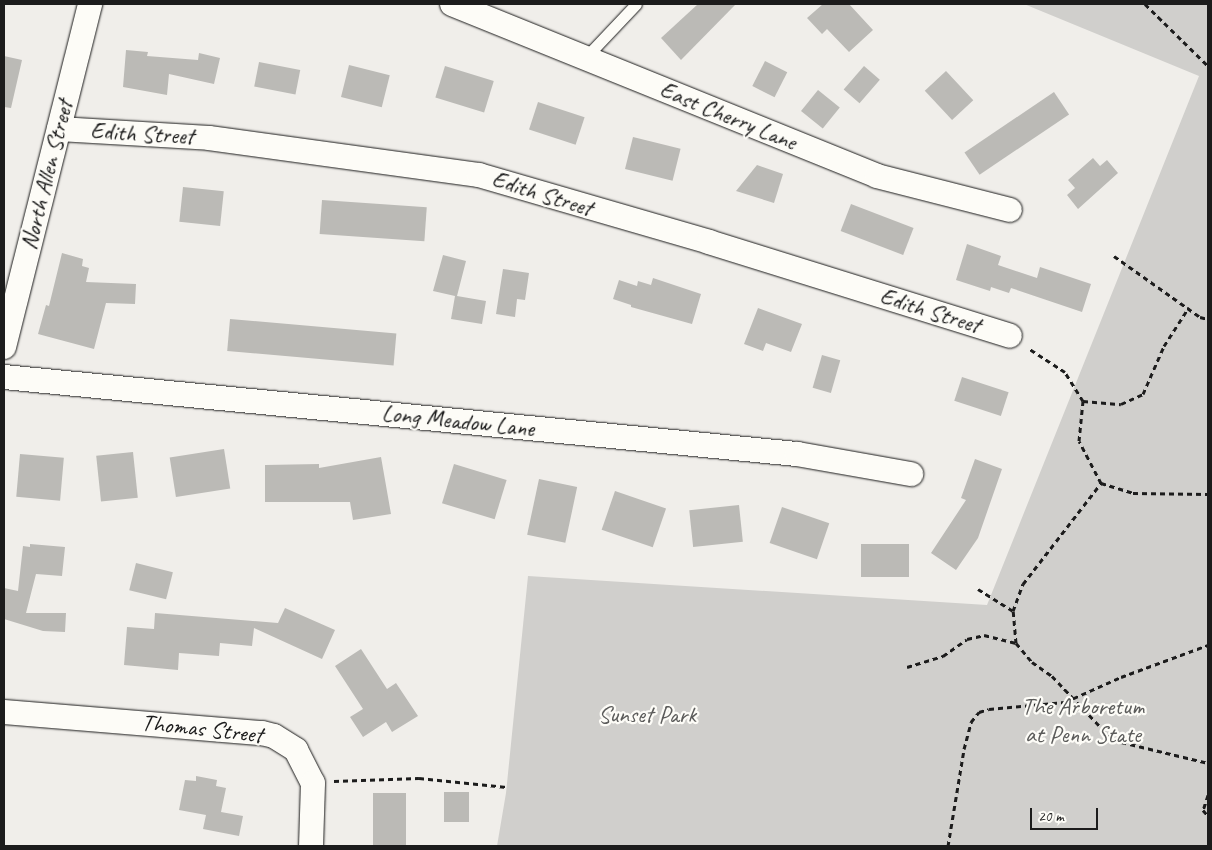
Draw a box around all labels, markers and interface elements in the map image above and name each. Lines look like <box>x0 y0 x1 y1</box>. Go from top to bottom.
street label: East Cherry Lane <box>655 75 801 157</box>
street label: North Allen Street <box>15 97 79 253</box>
street label: Edith Street <box>90 117 194 151</box>
street label: Edith Street <box>488 165 596 223</box>
street label: Edith Street <box>876 282 984 340</box>
street label: Long Meadow Lane <box>380 399 536 443</box>
park label: The Arboretum at Penn State <box>1021 693 1145 749</box>
park label: Sunset Park <box>598 701 696 729</box>
street label: Thomas Street <box>140 708 264 750</box>
scale bar <box>1032 798 1100 830</box>
text: 20 m <box>1038 807 1064 826</box>

